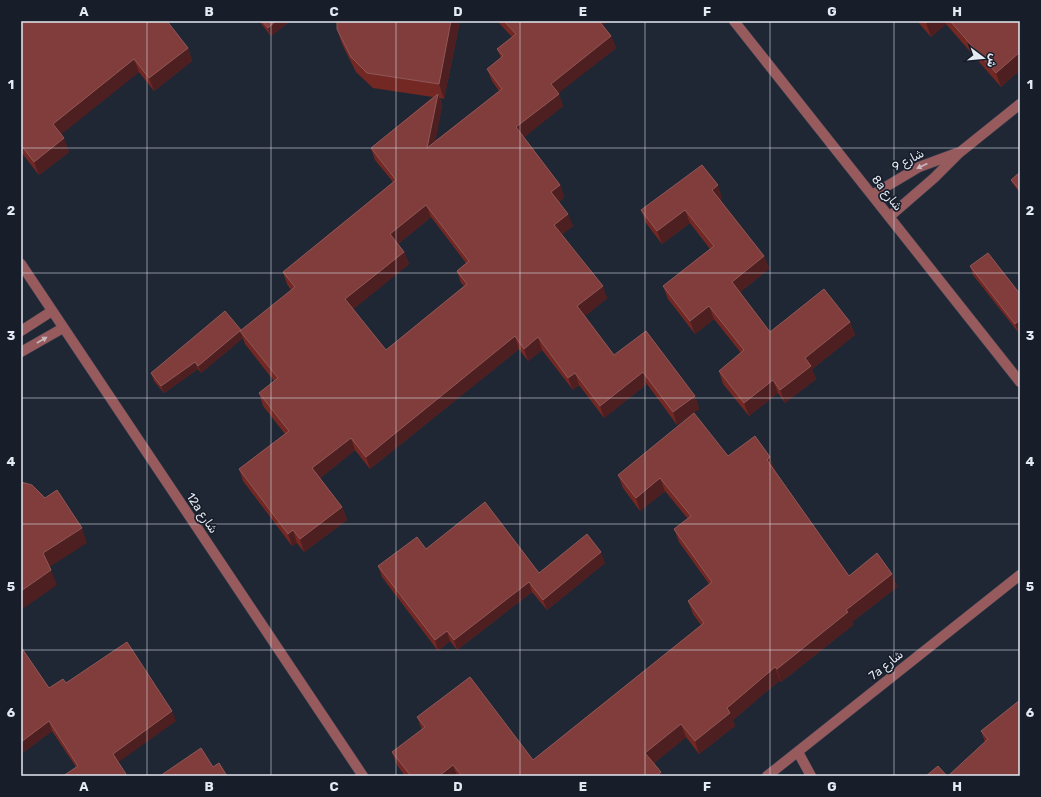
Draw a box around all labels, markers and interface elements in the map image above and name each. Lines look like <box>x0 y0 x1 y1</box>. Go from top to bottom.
text: A <box>79 4 89 19</box>
text: B <box>204 4 214 19</box>
text: C <box>329 4 339 19</box>
text: D <box>453 4 463 19</box>
text: E <box>579 4 587 19</box>
text: F <box>703 4 711 19</box>
text: G <box>827 4 837 19</box>
text: H <box>952 4 962 19</box>
north arrow <box>963 38 1003 78</box>
text: ش <box>984 52 1000 69</box>
text: 1 <box>8 77 14 92</box>
text: 1 <box>1027 77 1033 92</box>
street label: شارع 9 <box>890 146 927 176</box>
one-way arrow <box>917 163 928 169</box>
street label: 8a شارع <box>867 172 905 215</box>
text: 2 <box>7 203 15 218</box>
text: 2 <box>1026 203 1034 218</box>
text: 3 <box>7 328 16 343</box>
text: 3 <box>1026 328 1035 343</box>
one-way arrow <box>36 336 48 343</box>
text: 4 <box>7 454 16 469</box>
text: 4 <box>1026 454 1035 469</box>
street label: 12a شارع <box>182 490 221 537</box>
text: 5 <box>7 579 15 594</box>
text: 5 <box>1026 579 1034 594</box>
street label: 7a شارع <box>866 647 907 684</box>
text: 6 <box>7 705 16 720</box>
text: 6 <box>1026 705 1035 720</box>
text: A <box>79 779 89 794</box>
text: B <box>204 779 214 794</box>
text: C <box>329 779 339 794</box>
text: D <box>453 779 463 794</box>
text: E <box>579 779 587 794</box>
text: F <box>703 779 711 794</box>
text: G <box>827 779 837 794</box>
text: H <box>952 779 962 794</box>

